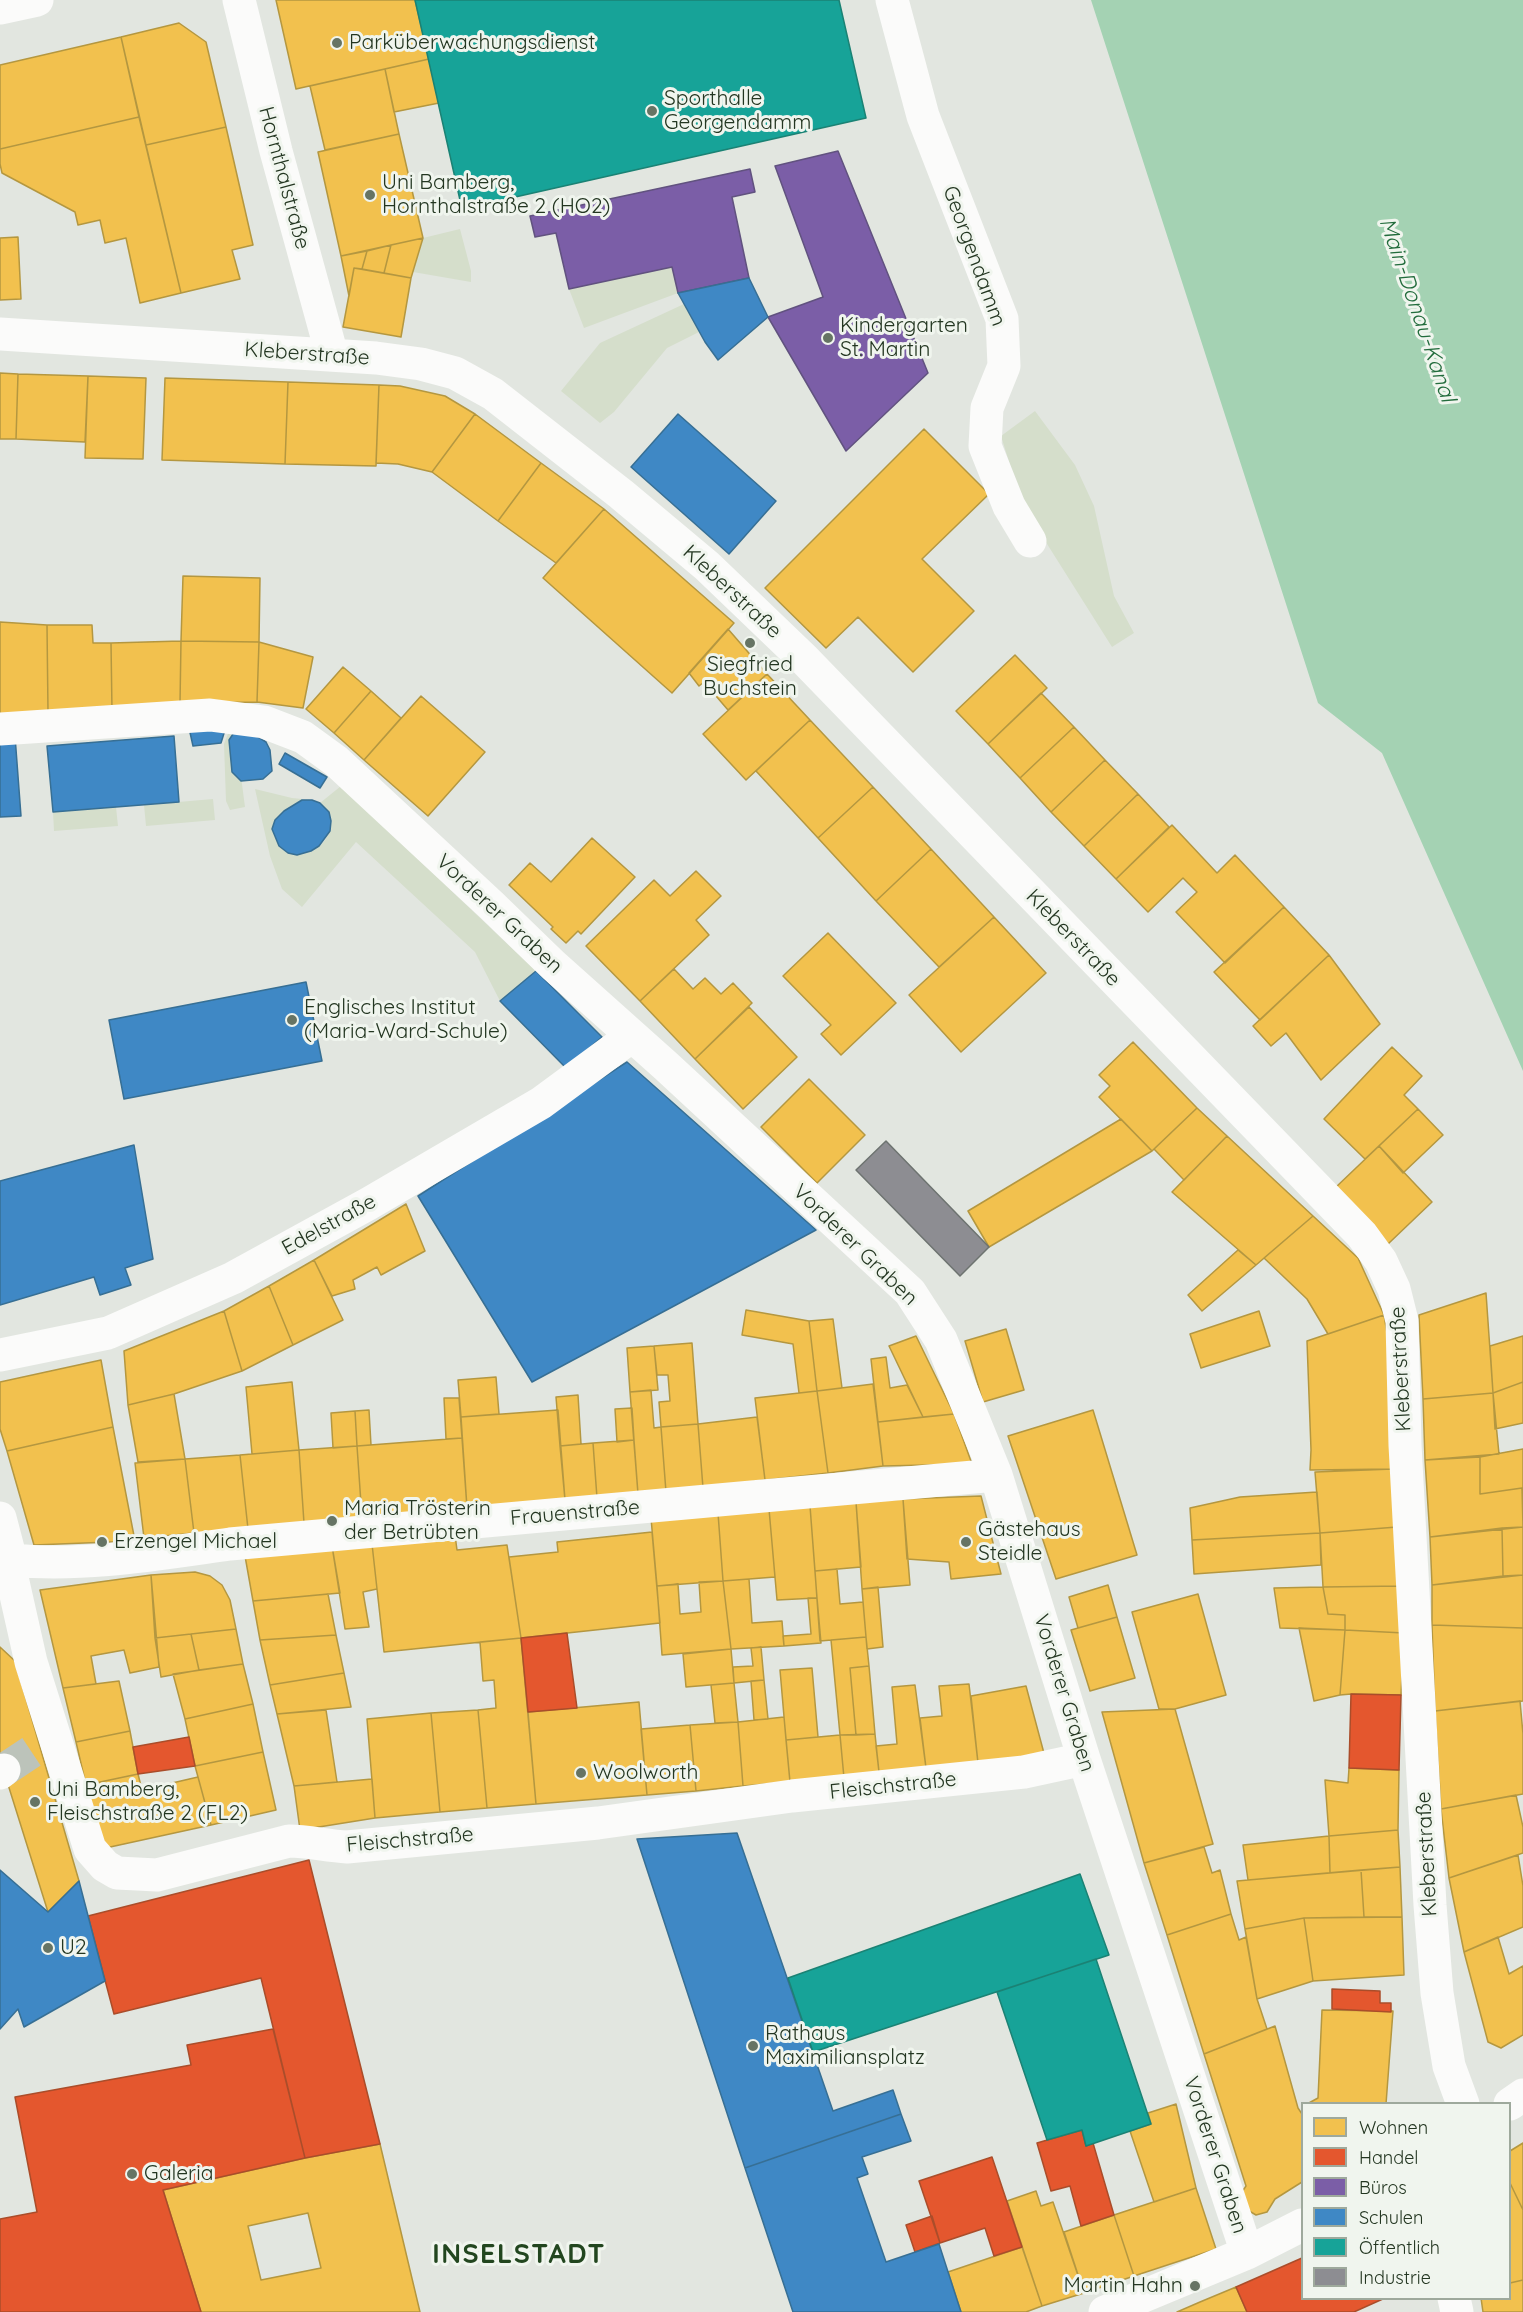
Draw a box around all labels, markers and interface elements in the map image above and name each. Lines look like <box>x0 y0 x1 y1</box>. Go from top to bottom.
place label: Parküberwachungsdienst <box>349 30 595 56</box>
marker: Parküberwachungsdienst <box>330 36 344 50</box>
place label: Sporthalle Georgendamm <box>664 86 811 136</box>
street label: Hornthalstraße <box>253 104 315 252</box>
marker: Sporthalle Georgendamm <box>645 104 659 118</box>
place label: Uni Bamberg, Hornthalstraße 2 (HO2) <box>382 170 610 220</box>
street label: Georgendamm <box>937 182 1011 330</box>
marker: Uni Bamberg, Hornthalstraße 2 (HO2) <box>363 188 377 202</box>
water label: Main-Donau-Kanal <box>1373 214 1461 406</box>
place label: Kindergarten St. Martin <box>840 313 968 363</box>
marker: Kindergarten St. Martin <box>821 331 835 345</box>
street label: Kleberstraße <box>244 337 370 371</box>
street label: Kleberstraße <box>678 540 786 644</box>
marker: Siegfried Buchstein <box>743 636 757 650</box>
place label: Siegfried Buchstein <box>703 652 797 702</box>
street label: Vorderer Graben <box>431 849 567 979</box>
street label: Kleberstraße <box>1020 884 1126 992</box>
place label: Englisches Institut (Maria-Ward-Schule) <box>304 995 508 1045</box>
marker: Englisches Institut (Maria-Ward-Schule) <box>285 1013 299 1027</box>
street label: Vorderer Graben <box>787 1179 923 1311</box>
street label: Edelstraße <box>278 1189 380 1261</box>
street label: Kleberstraße <box>1385 1306 1417 1432</box>
street label: Frauenstraße <box>509 1495 641 1531</box>
place label: Maria Trösterin der Betrübten <box>344 1496 491 1546</box>
marker: Maria Trösterin der Betrübten <box>325 1514 339 1528</box>
place label: Gästehaus Steidle <box>978 1517 1081 1567</box>
place label: Erzengel Michael <box>114 1529 277 1555</box>
marker: Erzengel Michael <box>95 1535 109 1549</box>
marker: Gästehaus Steidle <box>959 1535 973 1549</box>
street label: Vorderer Graben <box>1028 1611 1100 1775</box>
place label: Woolworth <box>593 1760 698 1786</box>
marker: Woolworth <box>574 1766 588 1780</box>
street label: Fleischstraße <box>828 1767 958 1805</box>
place label: Uni Bamberg, Fleischstraße 2 (FL2) <box>47 1777 248 1827</box>
street label: Kleberstraße <box>1411 1791 1443 1917</box>
marker: Uni Bamberg, Fleischstraße 2 (FL2) <box>28 1795 42 1809</box>
street label: Fleischstraße <box>345 1822 475 1858</box>
place label: U2 <box>60 1935 87 1961</box>
marker: U2 <box>41 1941 55 1955</box>
place label: Rathaus Maximiliansplatz <box>765 2021 925 2071</box>
marker: Rathaus Maximiliansplatz <box>746 2039 760 2053</box>
street label: Vorderer Graben <box>1178 2073 1252 2237</box>
legend <box>1301 2102 1511 2300</box>
text: Wohnen <box>1359 2116 1428 2139</box>
text: Handel <box>1359 2146 1419 2169</box>
place label: Galeria <box>144 2161 213 2187</box>
marker: Galeria <box>125 2167 139 2181</box>
text: Büros <box>1359 2176 1407 2199</box>
text: Schulen <box>1359 2206 1423 2229</box>
text: Öffentlich <box>1359 2236 1440 2259</box>
district label: INSELSTADT <box>432 2239 606 2271</box>
text: Industrie <box>1359 2266 1431 2289</box>
place label: Martin Hahn <box>1063 2273 1183 2299</box>
marker: Martin Hahn <box>1188 2279 1202 2293</box>

